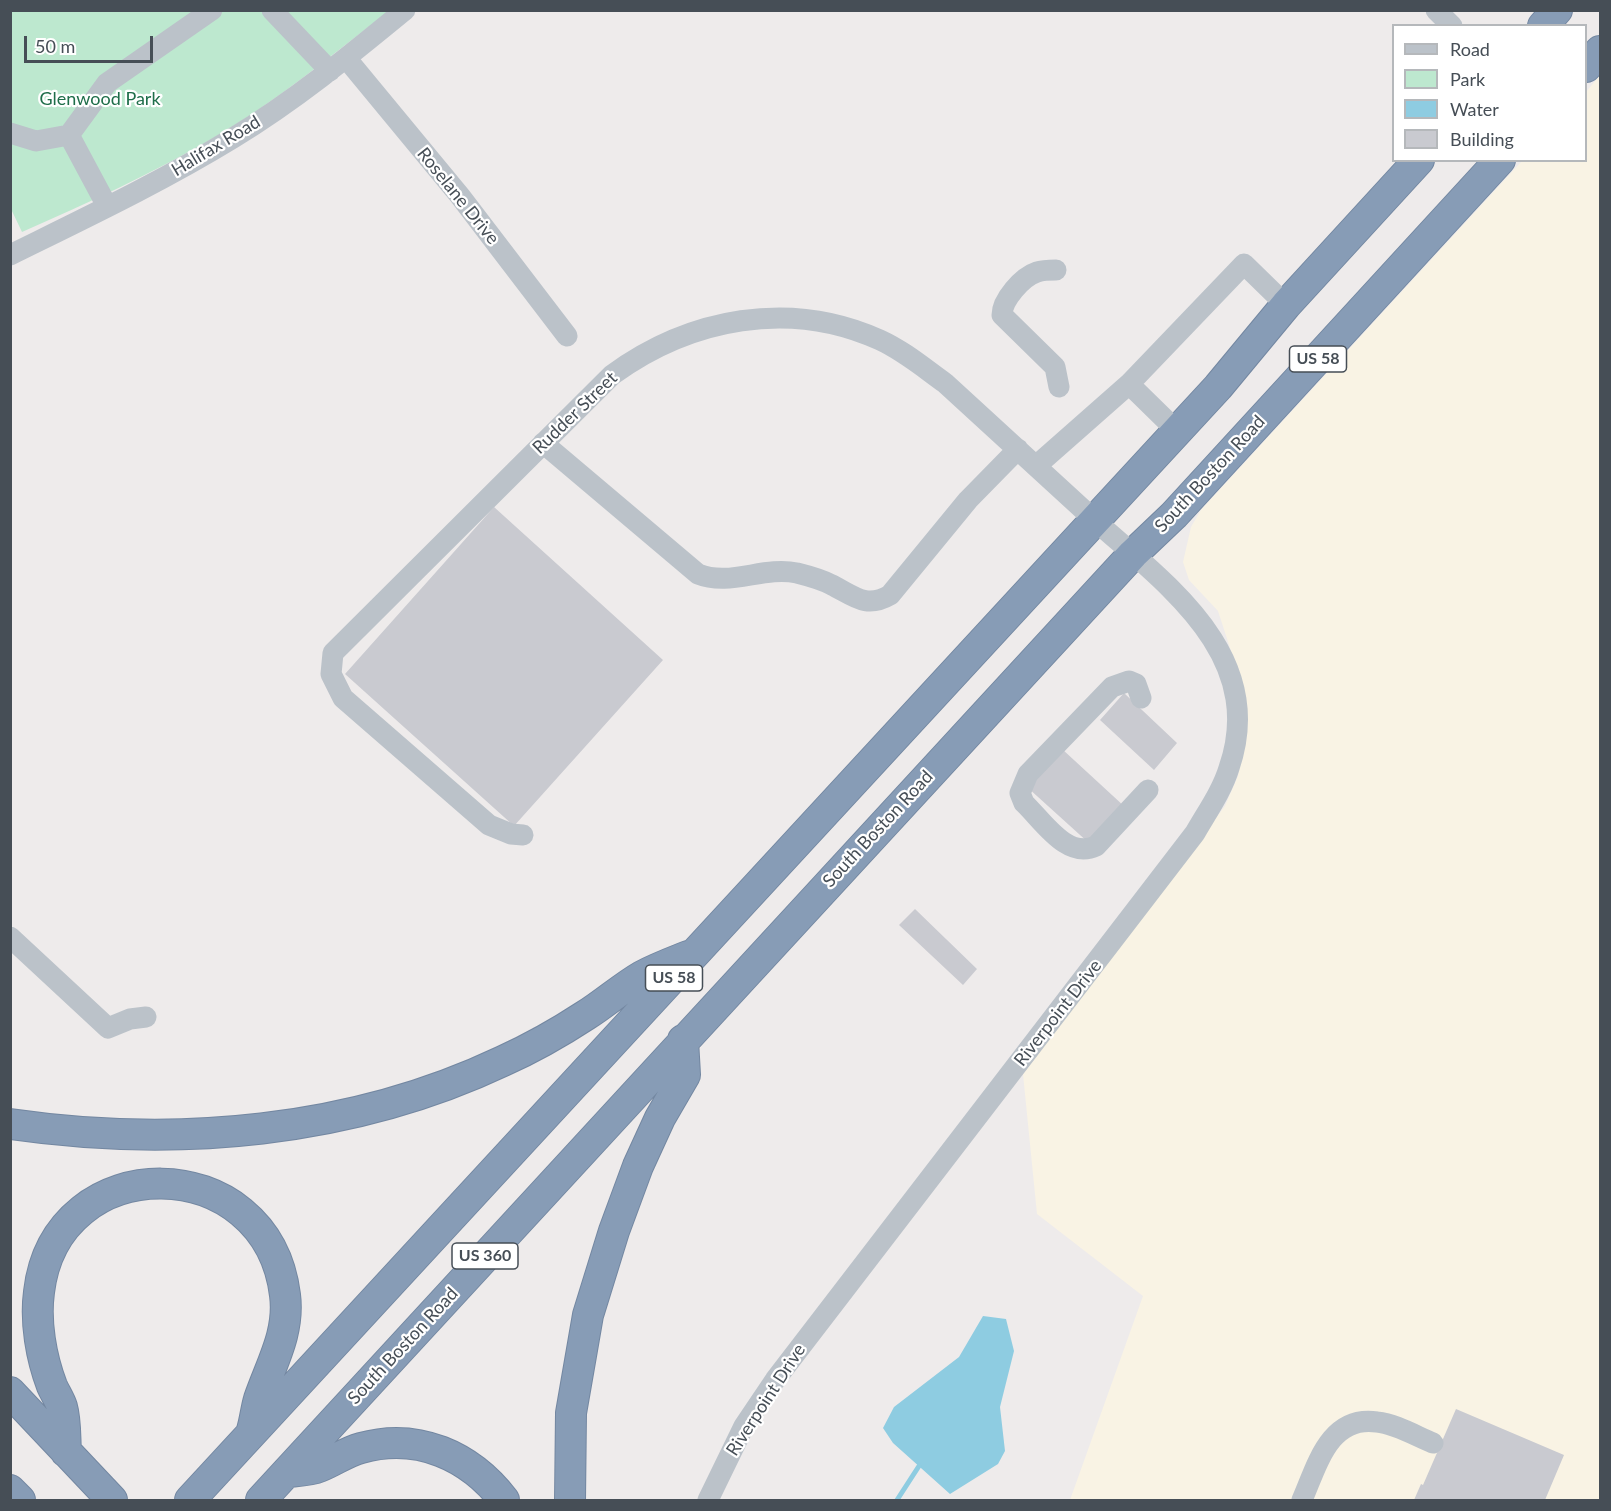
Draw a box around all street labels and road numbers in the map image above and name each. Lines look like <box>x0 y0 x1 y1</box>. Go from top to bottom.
street label: Halifax Road <box>168 111 264 181</box>
street label: Roselane Drive <box>412 143 504 249</box>
road number: US 58 <box>1290 346 1346 372</box>
street label: Rudder Street <box>528 367 622 459</box>
street label: South Boston Road <box>1150 411 1270 537</box>
street label: South Boston Road <box>818 766 938 892</box>
street label: Riverpoint Drive <box>1010 955 1106 1071</box>
road number: US 58 <box>646 965 702 991</box>
road number: US 360 <box>452 1243 518 1269</box>
street label: South Boston Road <box>343 1283 463 1409</box>
street label: Riverpoint Drive <box>722 1340 810 1460</box>

